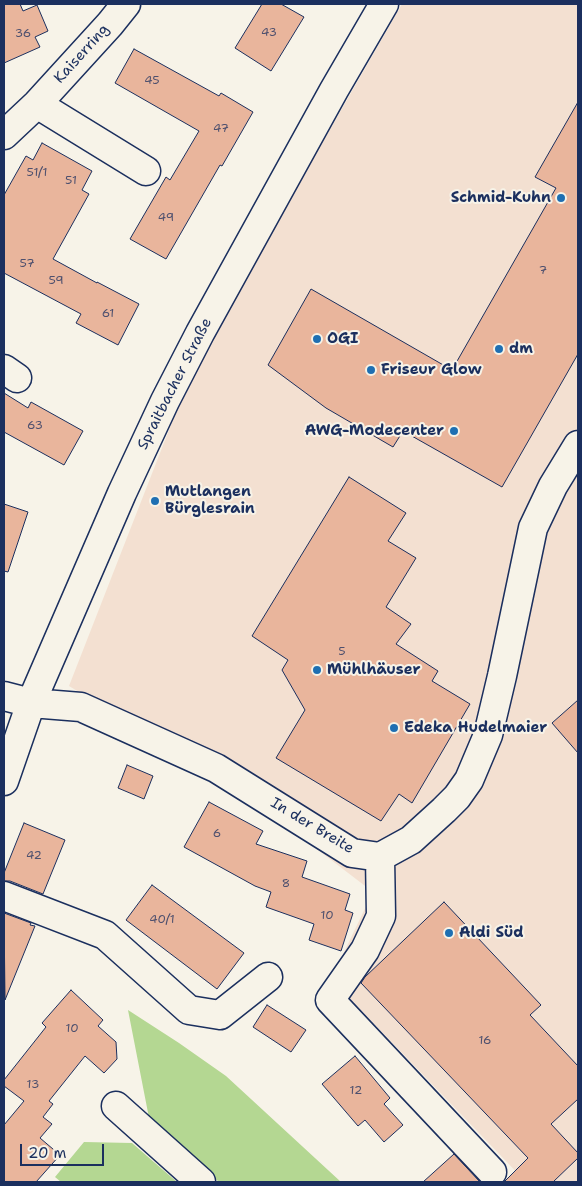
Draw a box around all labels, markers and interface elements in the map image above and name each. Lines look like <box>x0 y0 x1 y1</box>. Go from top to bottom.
street label: Kaiserring <box>51 21 113 87</box>
house number: 43 <box>261 26 277 40</box>
house number: 36 <box>15 27 31 41</box>
house number: 45 <box>144 74 160 88</box>
house number: 47 <box>213 122 229 136</box>
house number: 51/1 <box>27 166 47 180</box>
house number: 51 <box>65 174 77 188</box>
place label: Schmid-Kuhn <box>451 189 551 207</box>
marker: Schmid-Kuhn <box>555 192 567 204</box>
house number: 49 <box>158 211 174 225</box>
house number: 57 <box>19 257 35 271</box>
house number: 7 <box>539 264 547 278</box>
house number: 59 <box>48 274 64 288</box>
house number: 61 <box>102 307 114 321</box>
street label: Spraitbacher Straße <box>134 315 216 453</box>
place label: OGI <box>327 330 358 348</box>
marker: OGI <box>311 333 323 345</box>
place label: dm <box>509 340 533 358</box>
marker: dm <box>493 343 505 355</box>
place label: Friseur Glow <box>381 361 481 379</box>
marker: Friseur Glow <box>365 364 377 376</box>
house number: 63 <box>27 419 43 433</box>
place label: AWG-Modecenter <box>305 422 444 440</box>
marker: AWG-Modecenter <box>448 425 460 437</box>
place label: Mutlangen Bürglesrain <box>165 483 255 518</box>
marker: Mutlangen Bürglesrain <box>149 495 161 507</box>
house number: 5 <box>338 645 346 659</box>
place label: Mühlhäuser <box>327 661 421 679</box>
marker: Mühlhäuser <box>311 664 323 676</box>
place label: Edeka Hudelmaier <box>404 719 547 737</box>
marker: Edeka Hudelmaier <box>388 722 400 734</box>
street label: In der Breite <box>267 794 357 858</box>
house number: 6 <box>213 827 221 841</box>
house number: 42 <box>26 849 42 863</box>
house number: 8 <box>282 877 290 891</box>
house number: 10 <box>320 909 334 923</box>
house number: 40/1 <box>149 913 175 927</box>
place label: Aldi Süd <box>459 924 524 942</box>
marker: Aldi Süd <box>443 927 455 939</box>
house number: 10 <box>65 1022 79 1036</box>
house number: 16 <box>478 1034 492 1048</box>
house number: 13 <box>27 1078 39 1092</box>
house number: 12 <box>350 1084 362 1098</box>
scale bar <box>22 1134 106 1166</box>
text: 20 m <box>28 1143 67 1163</box>

